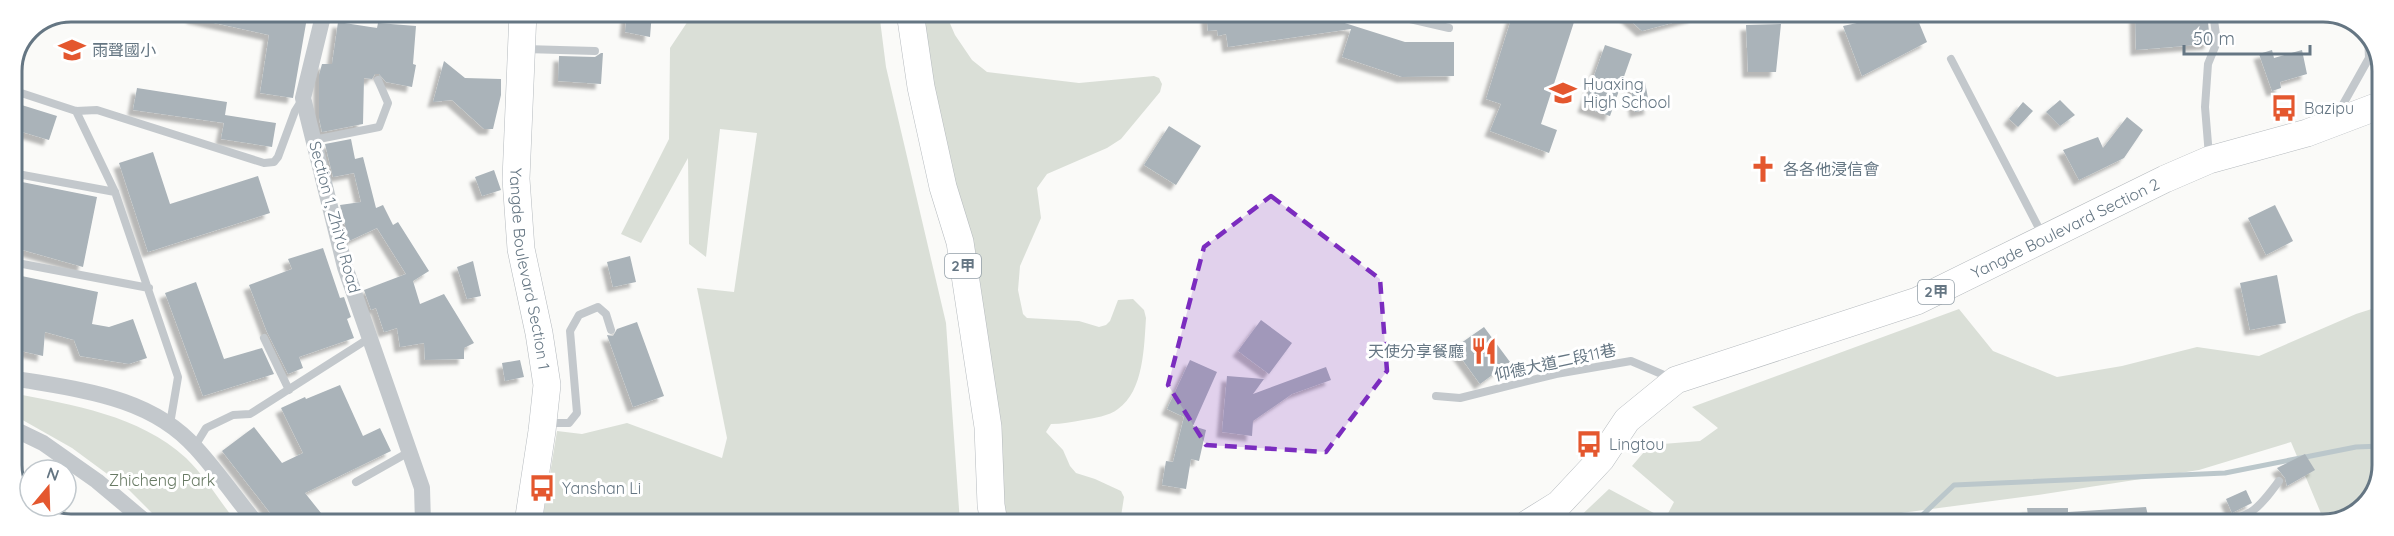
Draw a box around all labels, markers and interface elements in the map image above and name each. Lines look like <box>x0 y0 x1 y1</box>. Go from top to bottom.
scale bar <box>2184 18 2310 56</box>
text: 50 m <box>2193 27 2235 50</box>
school or university icon: 雨聲國小 <box>57 35 87 65</box>
place label: 雨聲國小 <box>92 40 156 60</box>
place label: Huaxing High School <box>1583 74 1671 112</box>
school or university icon: Huaxing High School <box>1548 78 1578 108</box>
bus stop icon: Bazipu <box>2269 93 2299 123</box>
place label: Bazipu <box>2304 98 2354 118</box>
street label: Section 1, ZhiYu Road <box>305 139 365 295</box>
church icon: 各各他浸信會 <box>1748 154 1778 184</box>
place label: 各各他浸信會 <box>1783 159 1879 179</box>
street label: Yangde Boulevard Section 1 <box>506 167 555 371</box>
street label: Yangde Boulevard Section 2 <box>1968 173 2163 283</box>
road number: 2甲 <box>945 254 981 278</box>
road number: 2甲 <box>1918 280 1954 304</box>
restaurant icon: 天使分享餐廳 <box>1469 336 1499 366</box>
street label: 仰德大道二段11巷 <box>1492 339 1618 385</box>
place label: 天使分享餐廳 <box>1368 341 1464 361</box>
bus stop icon: Lingtou <box>1574 429 1604 459</box>
place label: Lingtou <box>1609 434 1664 454</box>
north arrow <box>18 458 78 518</box>
text: N <box>44 462 62 485</box>
park label: Zhicheng Park <box>109 470 215 490</box>
bus stop icon: Yanshan Li <box>527 473 557 503</box>
place label: Yanshan Li <box>562 478 641 498</box>

